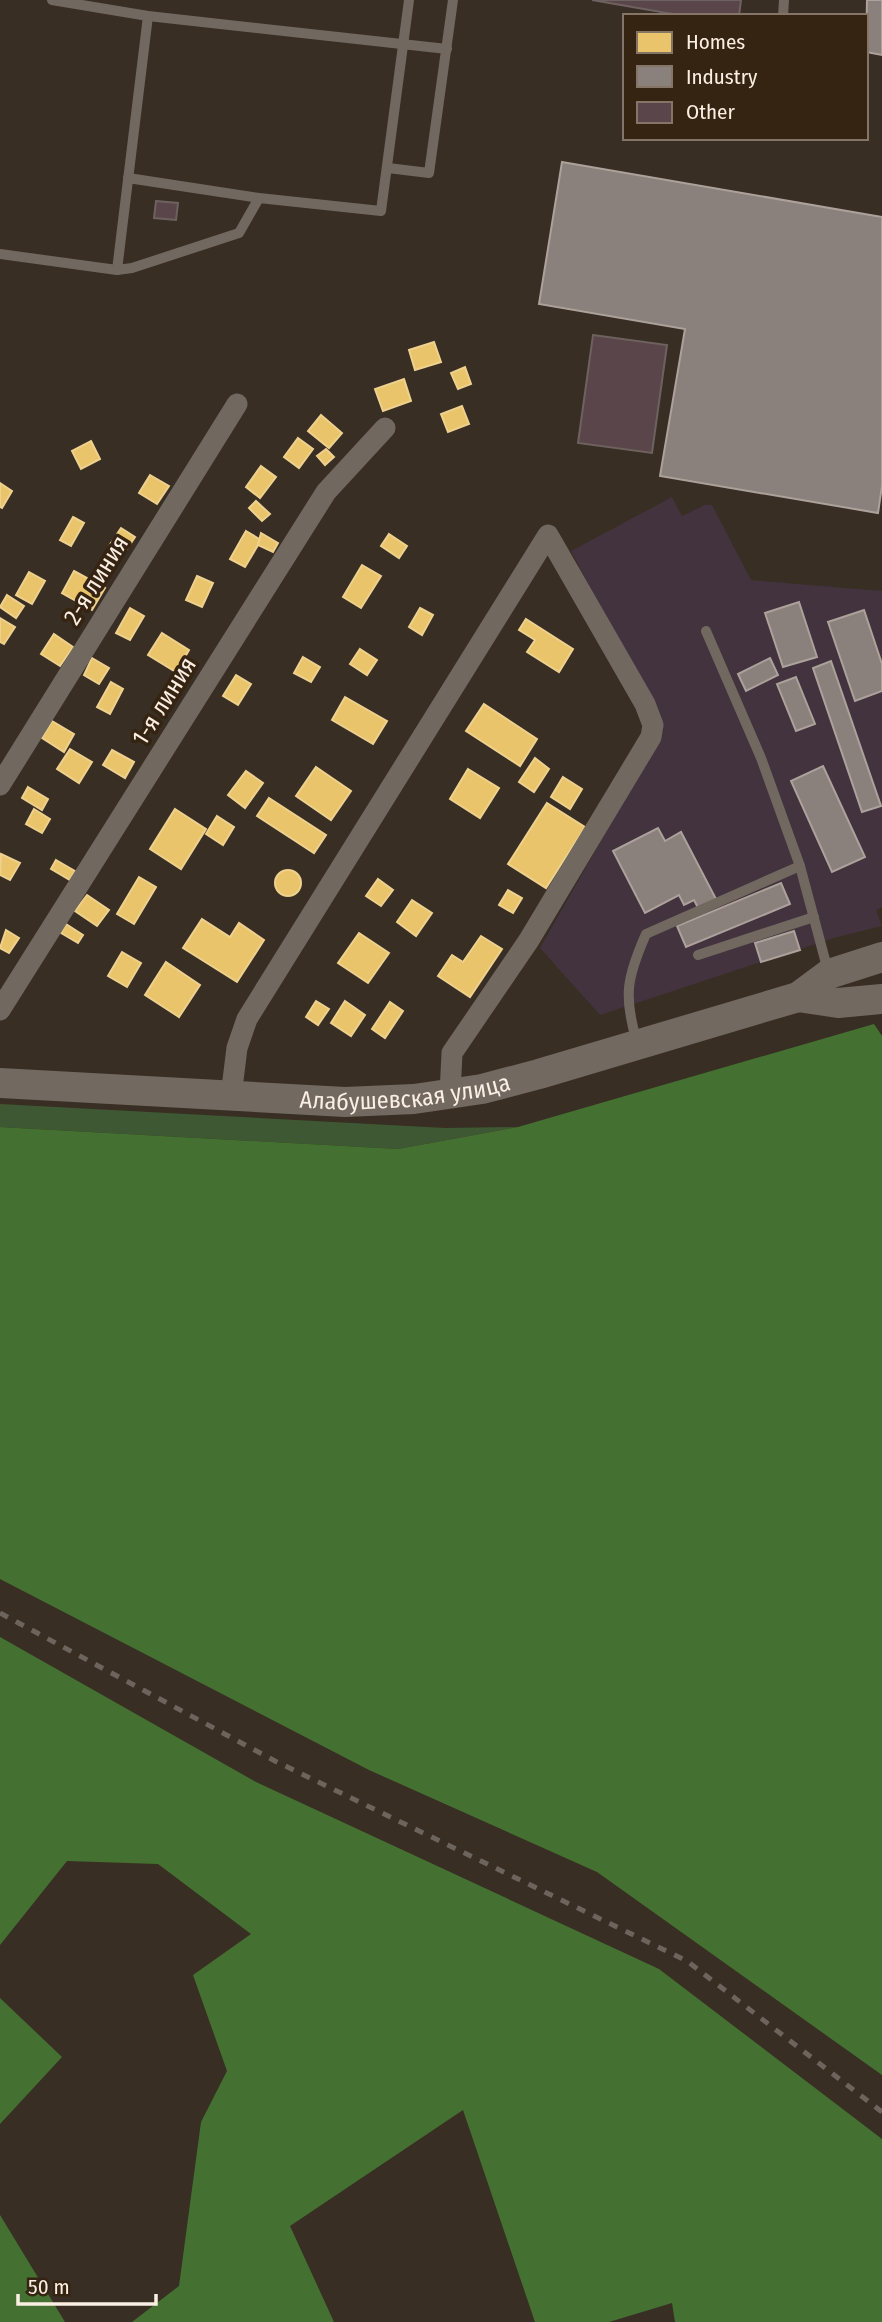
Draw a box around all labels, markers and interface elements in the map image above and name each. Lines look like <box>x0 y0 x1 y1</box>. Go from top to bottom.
legend <box>623 14 868 140</box>
text: Homes <box>686 29 745 55</box>
text: Industry <box>686 64 758 90</box>
text: Other <box>686 99 735 125</box>
street label: 2-я линия <box>58 530 134 630</box>
street label: 1-я линия <box>126 652 202 750</box>
street label: Алабушевская улица <box>299 1068 513 1116</box>
scale bar <box>18 2262 156 2306</box>
text: 50 m <box>28 2274 70 2300</box>

